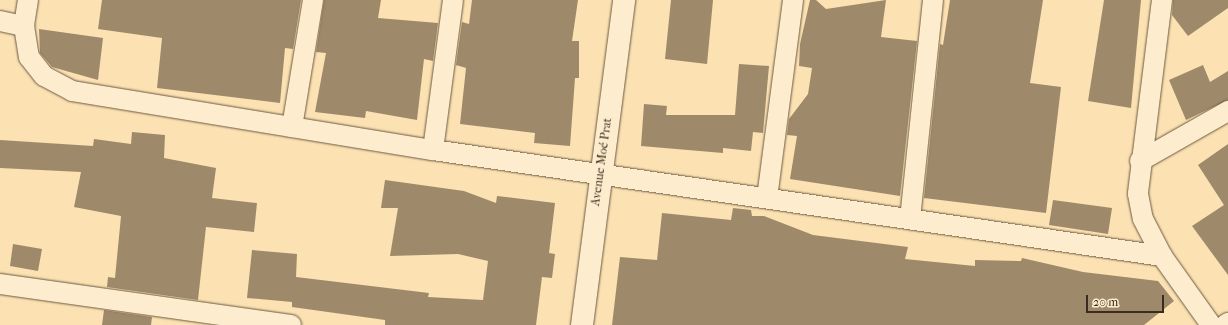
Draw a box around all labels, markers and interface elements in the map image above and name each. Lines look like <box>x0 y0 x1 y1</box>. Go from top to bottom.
street label: Avenue Moé Prat <box>589 117 615 207</box>
scale bar <box>1088 287 1166 313</box>
text: 20 m <box>1093 295 1118 309</box>

